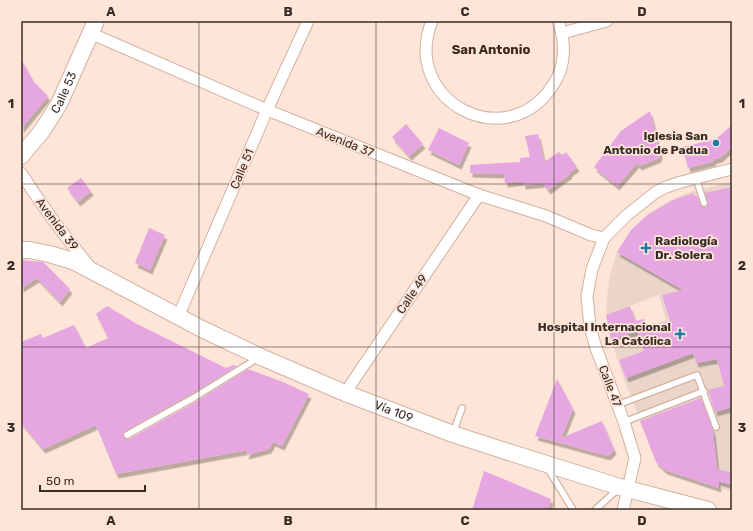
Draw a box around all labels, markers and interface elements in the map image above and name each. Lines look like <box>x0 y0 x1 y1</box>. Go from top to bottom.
text: A <box>106 4 116 19</box>
text: B <box>283 4 293 19</box>
text: C <box>460 4 470 19</box>
text: D <box>637 4 647 19</box>
district label: San Antonio <box>452 42 530 57</box>
street label: Calle 53 <box>48 69 80 116</box>
text: 1 <box>8 96 14 111</box>
text: 1 <box>739 96 745 111</box>
street label: Avenida 37 <box>314 124 376 160</box>
place label: Iglesia San Antonio de Padua <box>603 129 708 157</box>
marker: Iglesia San Antonio de Padua <box>711 138 721 148</box>
street label: Calle 51 <box>227 147 257 191</box>
street label: Avenida 39 <box>33 195 81 253</box>
place label: Radiología Dr. Solera <box>655 234 718 262</box>
marker: Radiología Dr. Solera <box>640 242 652 254</box>
text: 2 <box>7 258 15 273</box>
text: 2 <box>738 258 746 273</box>
street label: Calle 49 <box>394 272 430 316</box>
place label: Hospital Internacional La Católica <box>538 320 671 348</box>
marker: Hospital Internacional La Católica <box>674 328 686 340</box>
street label: Calle 47 <box>596 363 624 409</box>
street label: Vía 109 <box>372 398 415 425</box>
text: 3 <box>7 420 16 435</box>
text: 3 <box>738 420 747 435</box>
scale bar <box>40 467 145 493</box>
text: 50 m <box>46 474 74 488</box>
text: A <box>106 513 116 528</box>
text: B <box>283 513 293 528</box>
text: C <box>460 513 470 528</box>
text: D <box>637 513 647 528</box>

